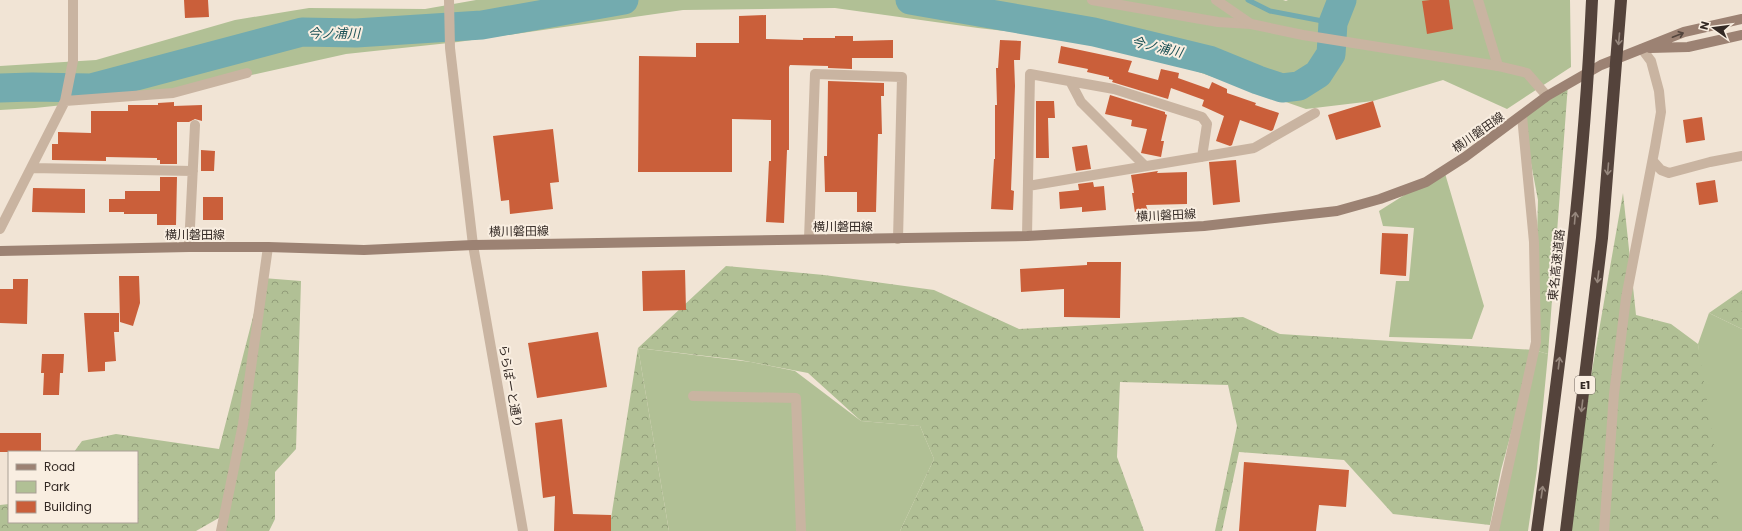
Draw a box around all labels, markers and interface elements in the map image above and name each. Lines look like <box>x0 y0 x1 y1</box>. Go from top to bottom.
north arrow <box>1694 8 1734 48</box>
text: N <box>1696 20 1713 32</box>
water label: 今ノ浦川 <box>308 24 362 43</box>
one-way arrow <box>1672 30 1684 38</box>
water label: 今ノ浦川 <box>1130 32 1186 63</box>
one-way arrow <box>1615 32 1622 45</box>
street label: 横川磐田線 <box>1449 108 1507 156</box>
one-way arrow <box>1605 162 1612 175</box>
street label: 横川磐田線 <box>1136 205 1196 225</box>
one-way arrow <box>1572 212 1579 225</box>
street label: 横川磐田線 <box>813 218 873 235</box>
street label: 横川磐田線 <box>489 222 549 240</box>
street label: 横川磐田線 <box>165 226 225 243</box>
street label: 東名高速道路 <box>1544 228 1568 302</box>
one-way arrow <box>1594 270 1601 283</box>
street label: ららぽーと通り <box>495 343 527 429</box>
one-way arrow <box>1555 357 1563 370</box>
road number: E1 <box>1575 376 1595 394</box>
one-way arrow <box>1579 399 1586 412</box>
legend <box>8 451 138 523</box>
text: Road <box>44 458 75 475</box>
text: Park <box>44 478 71 495</box>
one-way arrow <box>1538 486 1546 499</box>
text: Building <box>44 498 92 515</box>

